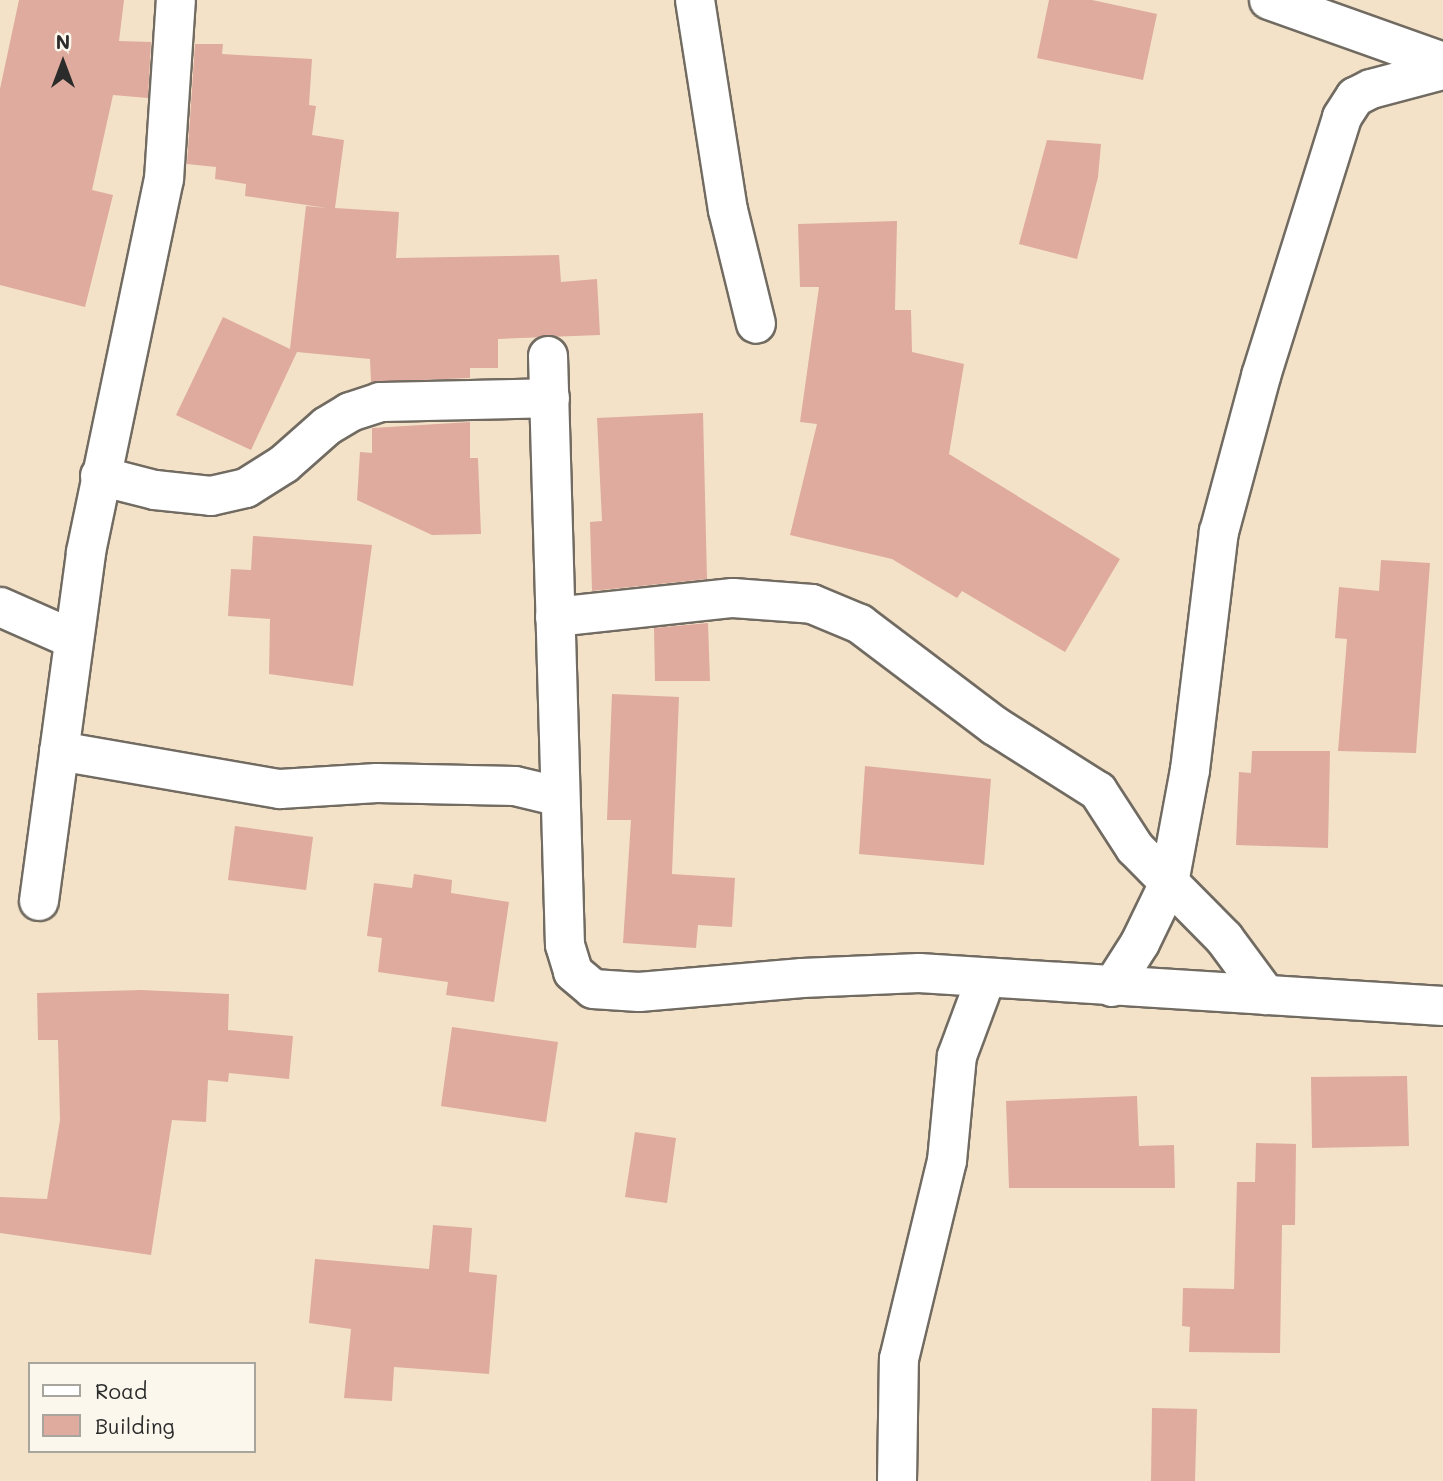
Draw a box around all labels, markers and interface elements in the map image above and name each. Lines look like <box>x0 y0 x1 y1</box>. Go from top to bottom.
north arrow <box>28 28 98 98</box>
text: N <box>56 29 70 54</box>
legend <box>28 1362 256 1453</box>
text: Road <box>95 1377 147 1404</box>
text: Building <box>95 1412 175 1439</box>

